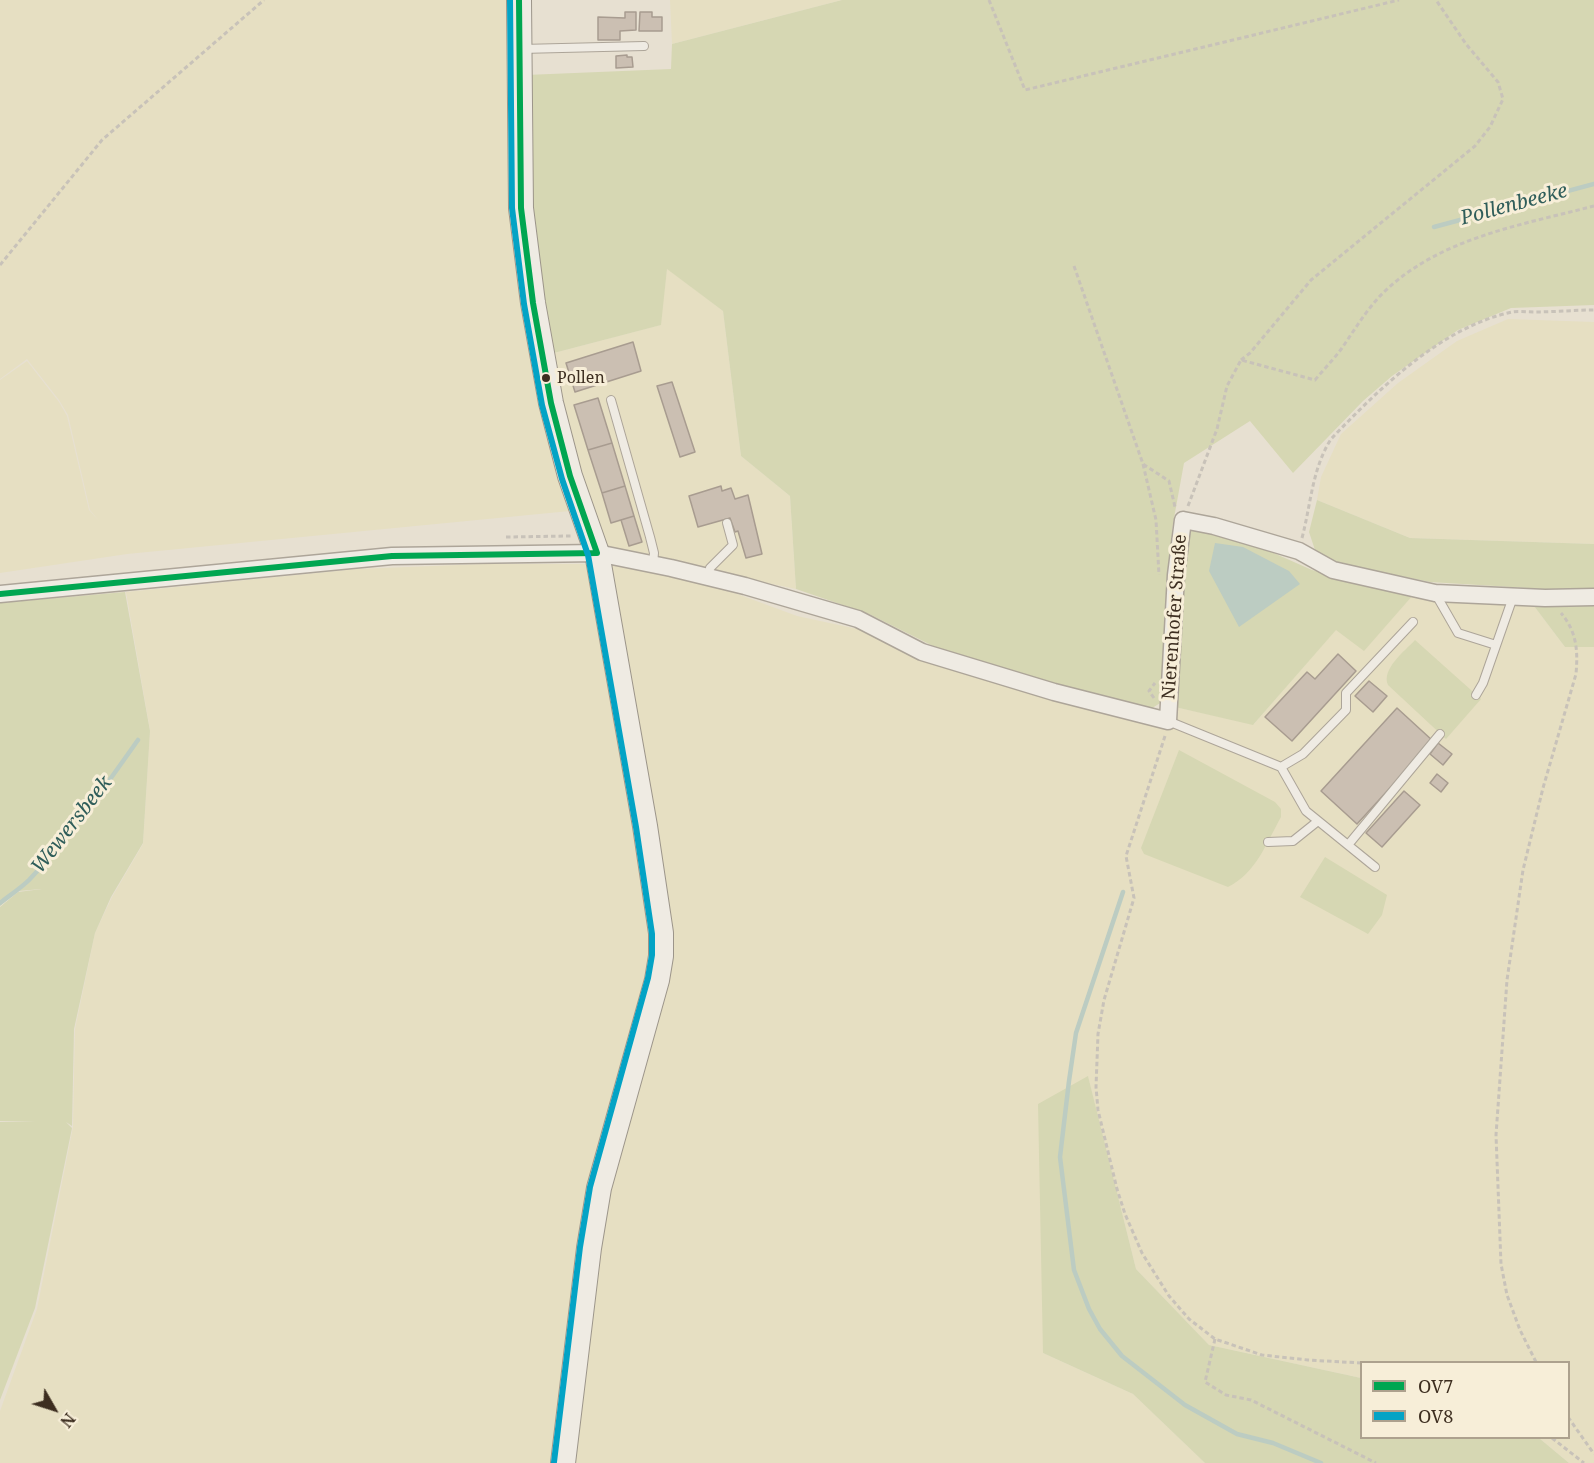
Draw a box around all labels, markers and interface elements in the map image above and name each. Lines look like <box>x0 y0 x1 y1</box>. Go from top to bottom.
water label: Pollenbeeke <box>1458 179 1570 231</box>
place label: Pollen <box>557 368 605 388</box>
marker: Pollen <box>540 372 552 384</box>
street label: Nierenhofer Straße <box>1158 534 1192 700</box>
water label: Wewersbeek <box>27 772 117 878</box>
legend <box>1360 1361 1570 1439</box>
text: OV7 <box>1418 1374 1453 1398</box>
north arrow <box>24 1379 84 1439</box>
text: OV8 <box>1418 1404 1453 1428</box>
text: N <box>55 1408 81 1432</box>

